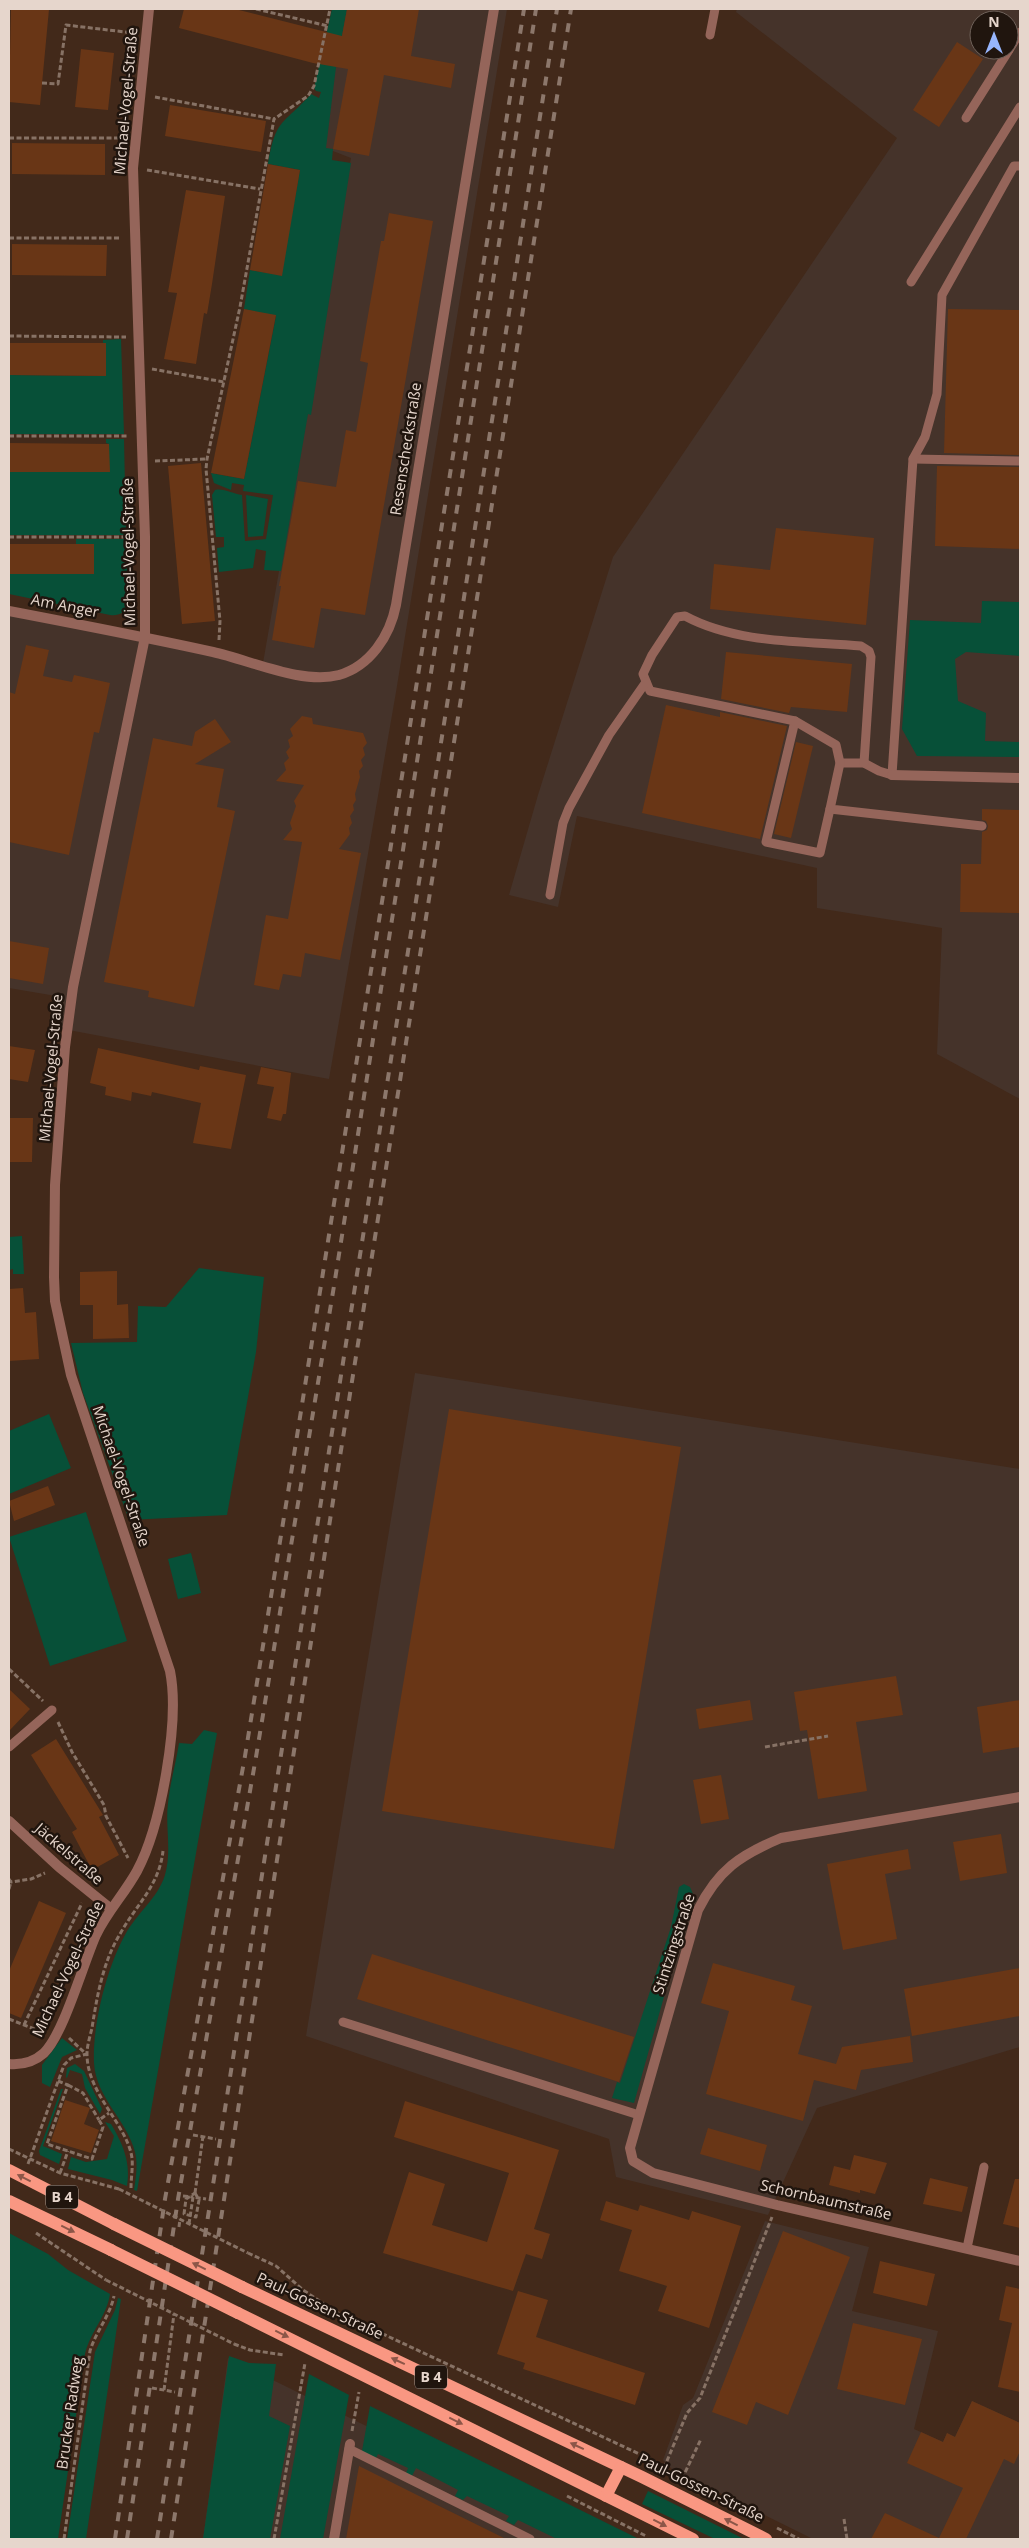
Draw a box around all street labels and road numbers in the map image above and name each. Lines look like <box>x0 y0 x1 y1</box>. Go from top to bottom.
street label: Michael-Vogel-Straße <box>109 26 141 175</box>
street label: Resenscheckstraße <box>385 381 425 517</box>
street label: Michael-Vogel-Straße <box>117 478 139 626</box>
street label: Am Anger <box>30 589 101 621</box>
street label: Michael-Vogel-Straße <box>34 993 66 1142</box>
street label: Michael-Vogel-Straße <box>88 1402 155 1549</box>
street label: Jäckelstraße <box>30 1817 108 1888</box>
street label: Stintzingstraße <box>647 1891 699 1997</box>
street label: Michael-Vogel-Straße <box>27 1897 107 2040</box>
street label: Schornbaumstraße <box>759 2174 894 2224</box>
road number: B 4 <box>46 2186 78 2208</box>
street label: Paul-Gossen-Straße <box>254 2267 387 2343</box>
street label: Brucker Radweg <box>51 2355 87 2470</box>
road number: B 4 <box>415 2366 447 2388</box>
street label: Paul-Gossen-Straße <box>635 2448 768 2526</box>

